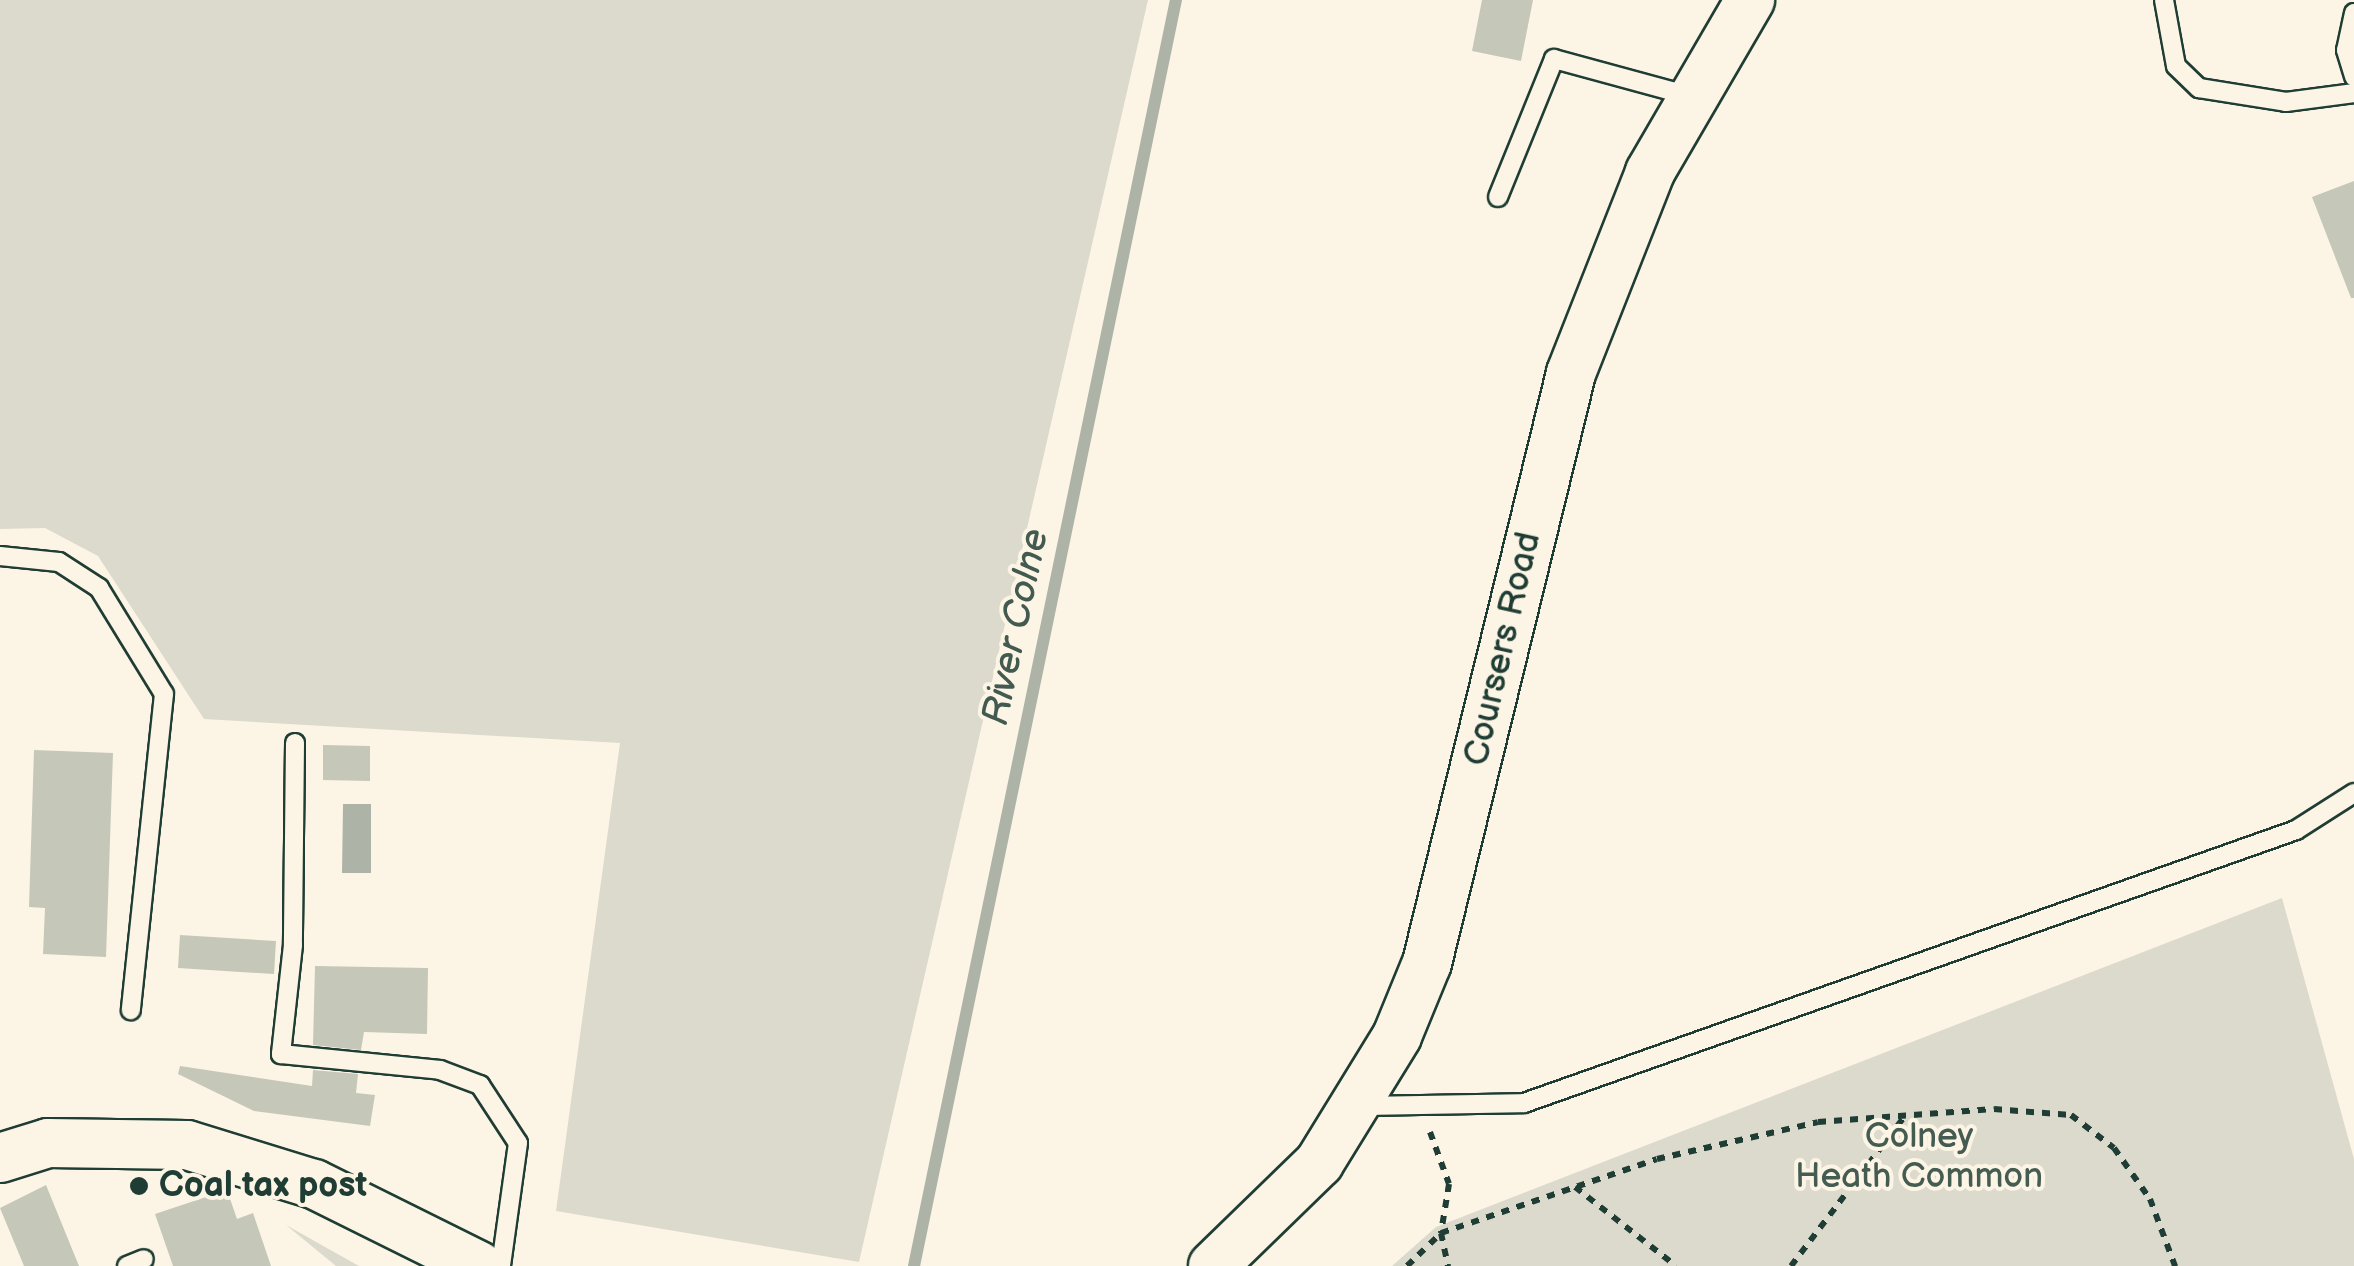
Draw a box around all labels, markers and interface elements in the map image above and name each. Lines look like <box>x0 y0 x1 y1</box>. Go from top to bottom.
water label: River Colne <box>973 525 1059 729</box>
street label: Coursers Road <box>1456 528 1550 770</box>
park label: Colney Heath Common <box>1795 1116 2043 1198</box>
place label: Coal tax post <box>159 1165 367 1207</box>
marker: Coal tax post <box>128 1175 150 1197</box>

